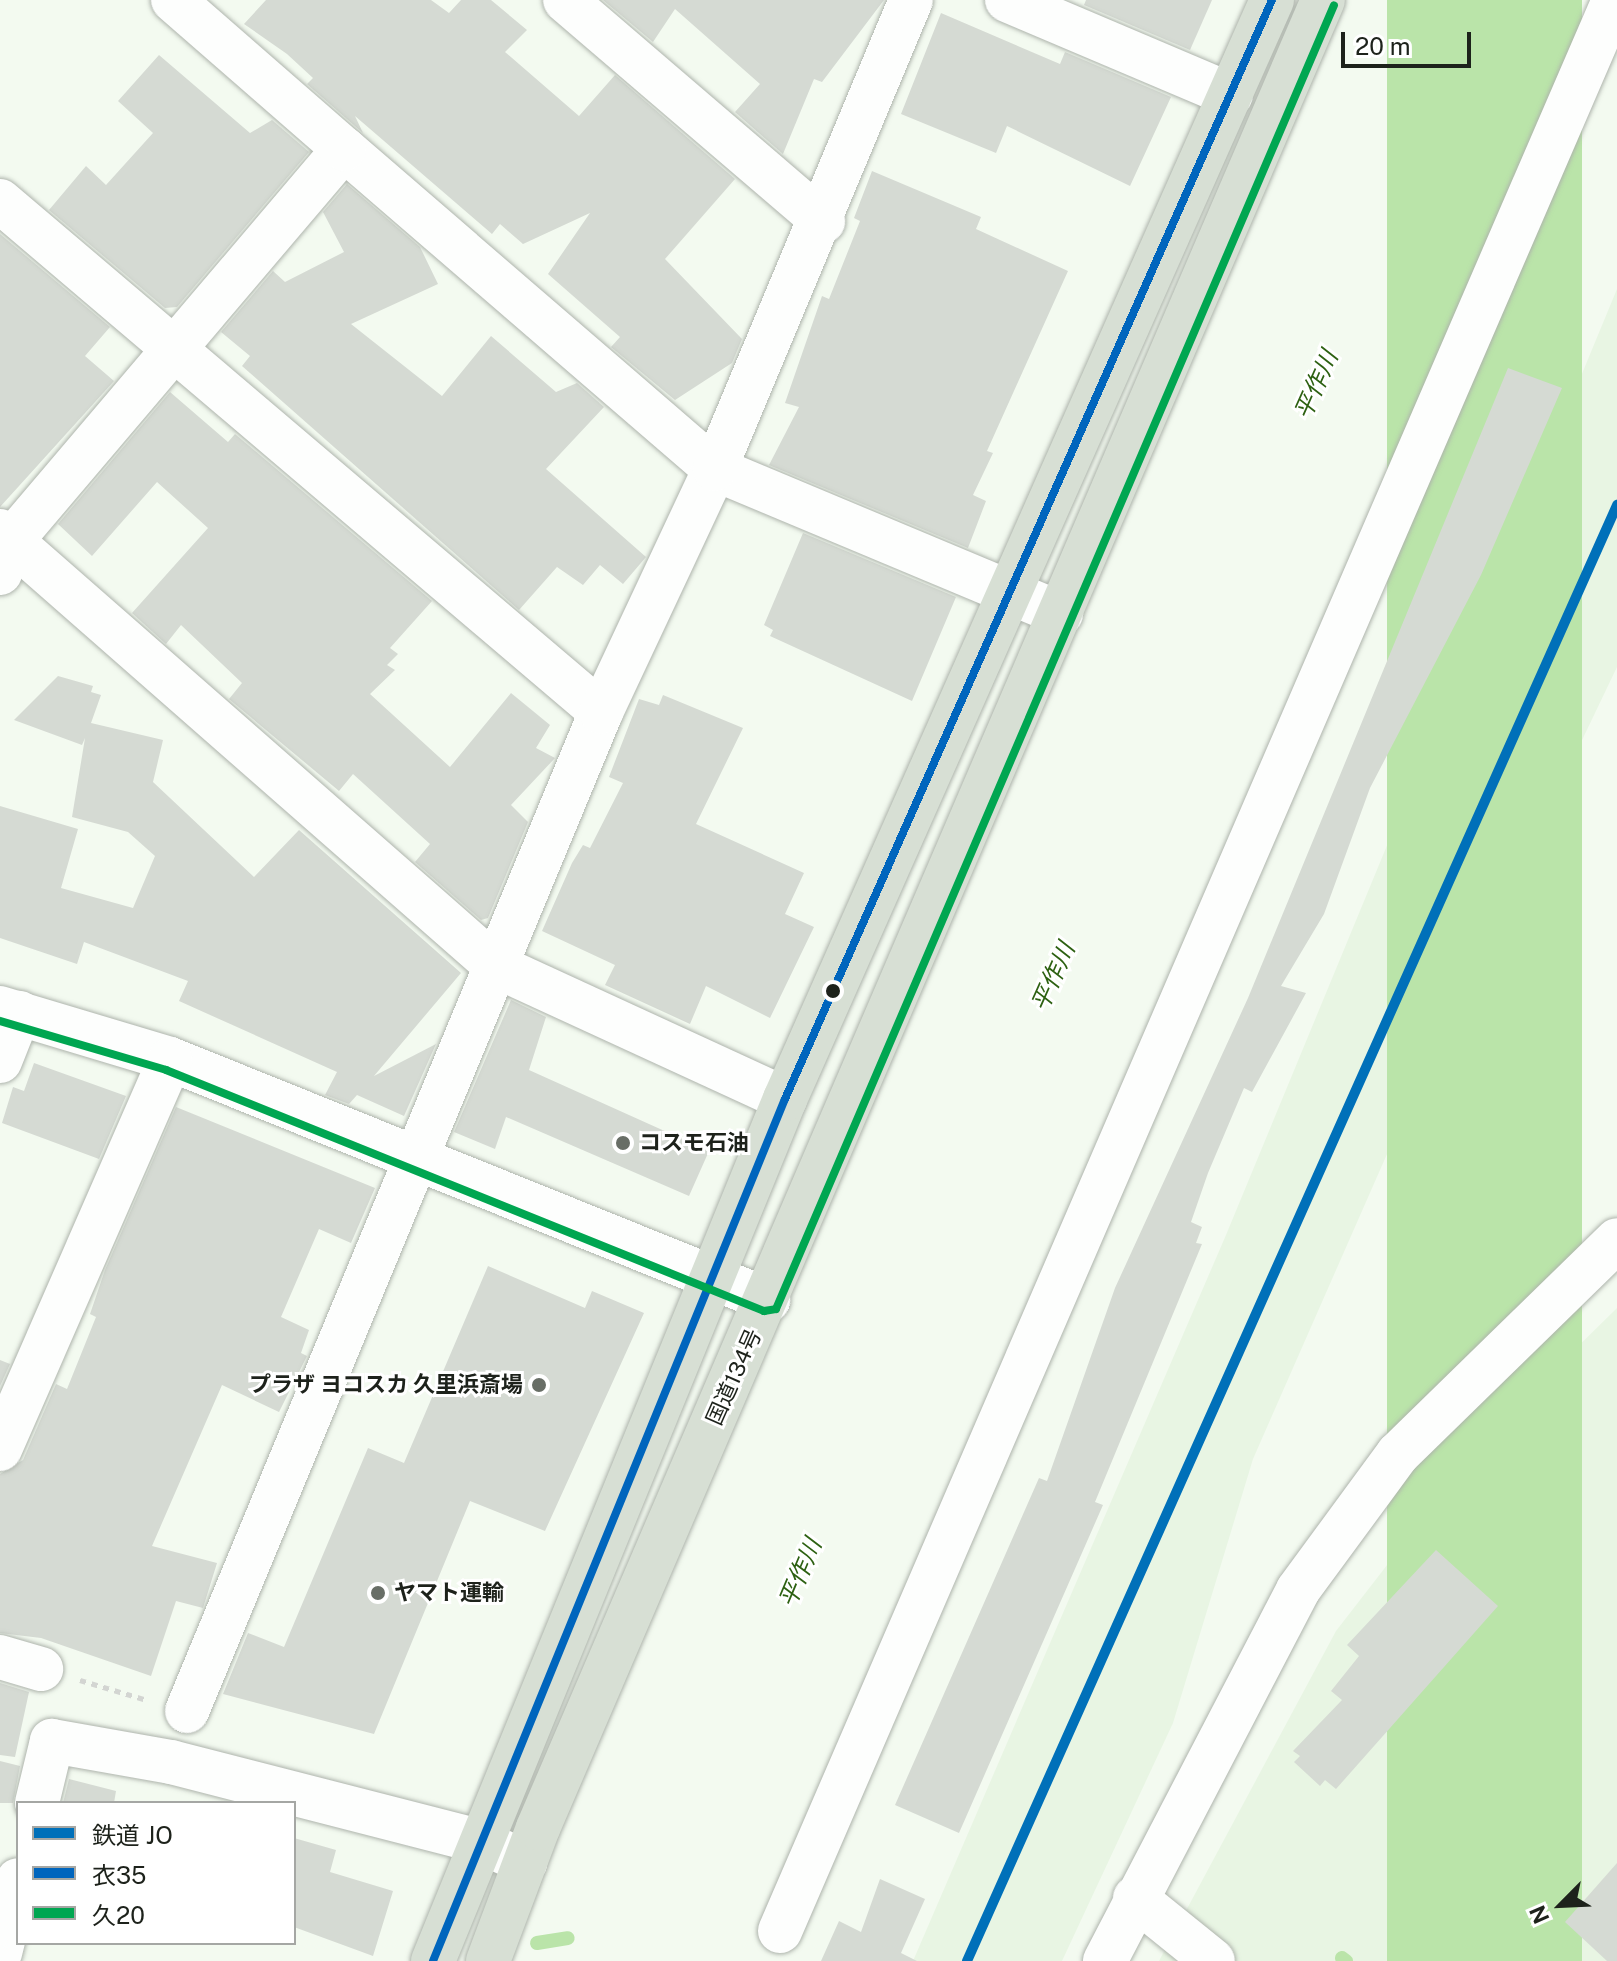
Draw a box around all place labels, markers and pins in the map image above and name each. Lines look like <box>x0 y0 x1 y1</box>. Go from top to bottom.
unlabelled marker <box>825 983 841 999</box>
place label: コスモ石油 <box>639 1130 749 1156</box>
marker: コスモ石油 <box>614 1134 632 1152</box>
place label: プラザ ヨコスカ 久里浜斎場 <box>249 1372 523 1398</box>
marker: プラザ ヨコスカ 久里浜斎場 <box>530 1376 548 1394</box>
place label: ヤマト運輸 <box>394 1580 504 1606</box>
marker: ヤマト運輸 <box>369 1584 387 1602</box>

